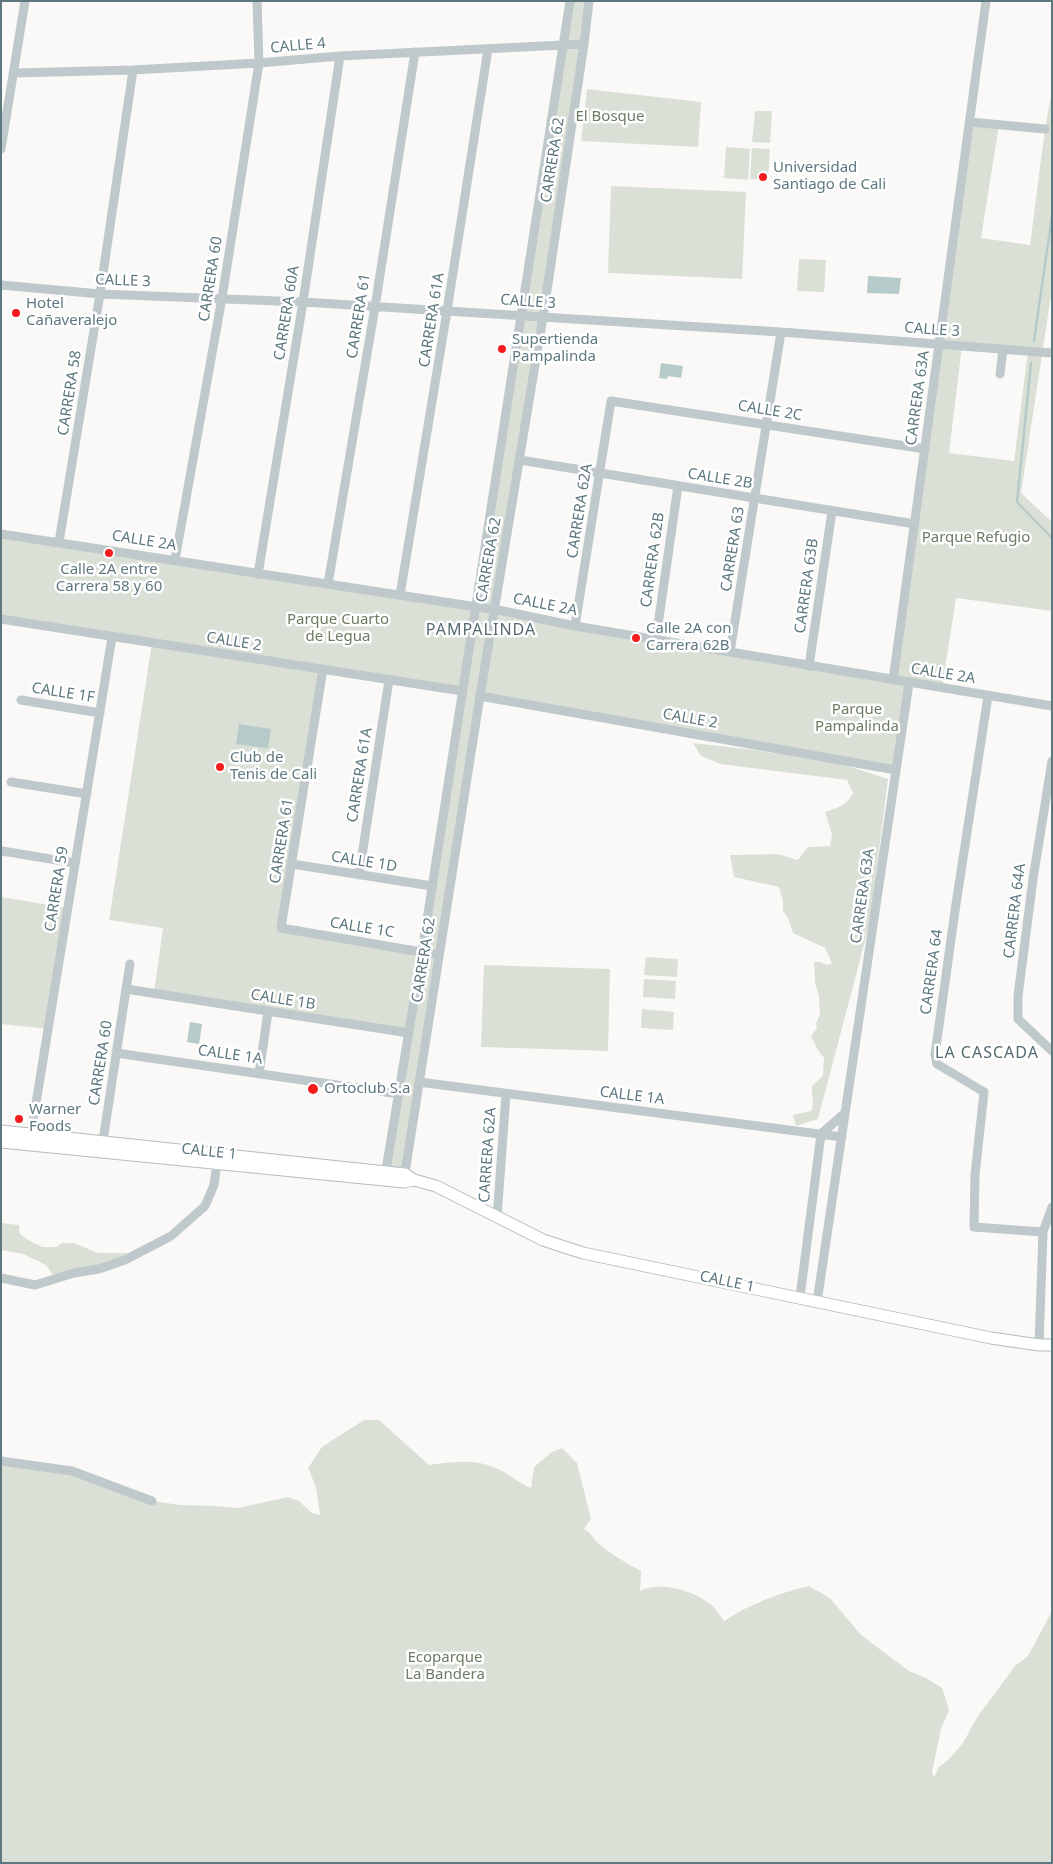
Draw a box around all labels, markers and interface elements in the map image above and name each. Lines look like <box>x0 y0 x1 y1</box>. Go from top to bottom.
street label: CALLE 4 <box>270 35 326 57</box>
park label: El Bosque <box>575 108 645 126</box>
street label: CARRERA 62 <box>537 116 569 204</box>
place label: Universidad Santiago de Cali <box>773 159 886 194</box>
marker: Universidad Santiago de Cali <box>757 171 769 183</box>
street label: CARRERA 60 <box>195 235 227 323</box>
street label: CARRERA 60A <box>271 264 303 362</box>
street label: CALLE 3 <box>95 271 151 291</box>
street label: CARRERA 61A <box>416 271 448 369</box>
street label: CARRERA 61 <box>343 272 375 360</box>
street label: CALLE 3 <box>500 291 556 313</box>
place label: Hotel Cañaveralejo <box>26 295 117 330</box>
marker: Hotel Cañaveralejo <box>10 307 22 319</box>
street label: CALLE 3 <box>904 319 960 341</box>
place label: Supertienda Pampalinda <box>512 331 598 366</box>
marker: Supertienda Pampalinda <box>496 343 508 355</box>
street label: CARRERA 58 <box>54 349 86 437</box>
street label: CARRERA 63A <box>902 349 934 447</box>
street label: CALLE 2C <box>736 397 804 425</box>
street label: CARRERA 62A <box>564 462 596 560</box>
street label: CALLE 2B <box>686 465 754 493</box>
street label: CARRERA 63 <box>717 505 749 593</box>
street label: CARRERA 62B <box>637 511 669 609</box>
street label: CARRERA 62 <box>473 516 505 604</box>
street label: CALLE 2A <box>110 527 178 555</box>
park label: Parque Refugio <box>922 529 1030 547</box>
street label: CARRERA 63B <box>791 537 823 635</box>
marker: Calle 2A entre Carrera 58 y 60 <box>103 547 115 559</box>
place label: Calle 2A entre Carrera 58 y 60 <box>56 561 162 596</box>
street label: CALLE 2A <box>511 590 579 620</box>
park label: Parque Cuarto de Legua <box>287 611 389 646</box>
district label: PAMPALINDA <box>425 620 537 640</box>
place label: Calle 2A con Carrera 62B <box>646 620 732 655</box>
street label: CALLE 2 <box>205 629 263 655</box>
marker: Calle 2A con Carrera 62B <box>630 632 642 644</box>
street label: CALLE 2A <box>909 660 977 688</box>
street label: CALLE 1F <box>30 679 96 707</box>
park label: Parque Pampalinda <box>815 701 899 736</box>
street label: CALLE 2 <box>661 705 719 733</box>
street label: CARRERA 61A <box>344 726 376 824</box>
place label: Club de Tenis de Cali <box>230 749 317 784</box>
marker: Club de Tenis de Cali <box>214 761 226 773</box>
street label: CARRERA 61 <box>266 797 298 885</box>
street label: CARRERA 59 <box>41 845 73 933</box>
street label: CARRERA 63A <box>847 847 879 945</box>
street label: CALLE 1D <box>330 848 398 876</box>
street label: CARRERA 64A <box>1000 862 1030 960</box>
street label: CALLE 1C <box>328 914 396 942</box>
street label: CARRERA 62 <box>408 916 440 1004</box>
street label: CARRERA 64 <box>917 928 947 1016</box>
street label: CALLE 1B <box>249 986 317 1014</box>
street label: CARRERA 60 <box>85 1019 117 1107</box>
street label: CALLE 1A <box>196 1042 264 1068</box>
district label: LA CASCADA <box>934 1043 1040 1063</box>
place label: Ortoclub S.a <box>324 1080 411 1098</box>
marker: Ortoclub S.a <box>306 1082 320 1096</box>
street label: CALLE 1A <box>599 1083 665 1109</box>
place label: Warner Foods <box>29 1101 81 1136</box>
street label: CARRERA 62A <box>476 1107 500 1203</box>
marker: Warner Foods <box>13 1113 25 1125</box>
street label: CALLE 1 <box>180 1140 238 1164</box>
street label: CALLE 1 <box>698 1267 756 1297</box>
park label: Ecoparque La Bandera <box>405 1649 485 1684</box>

